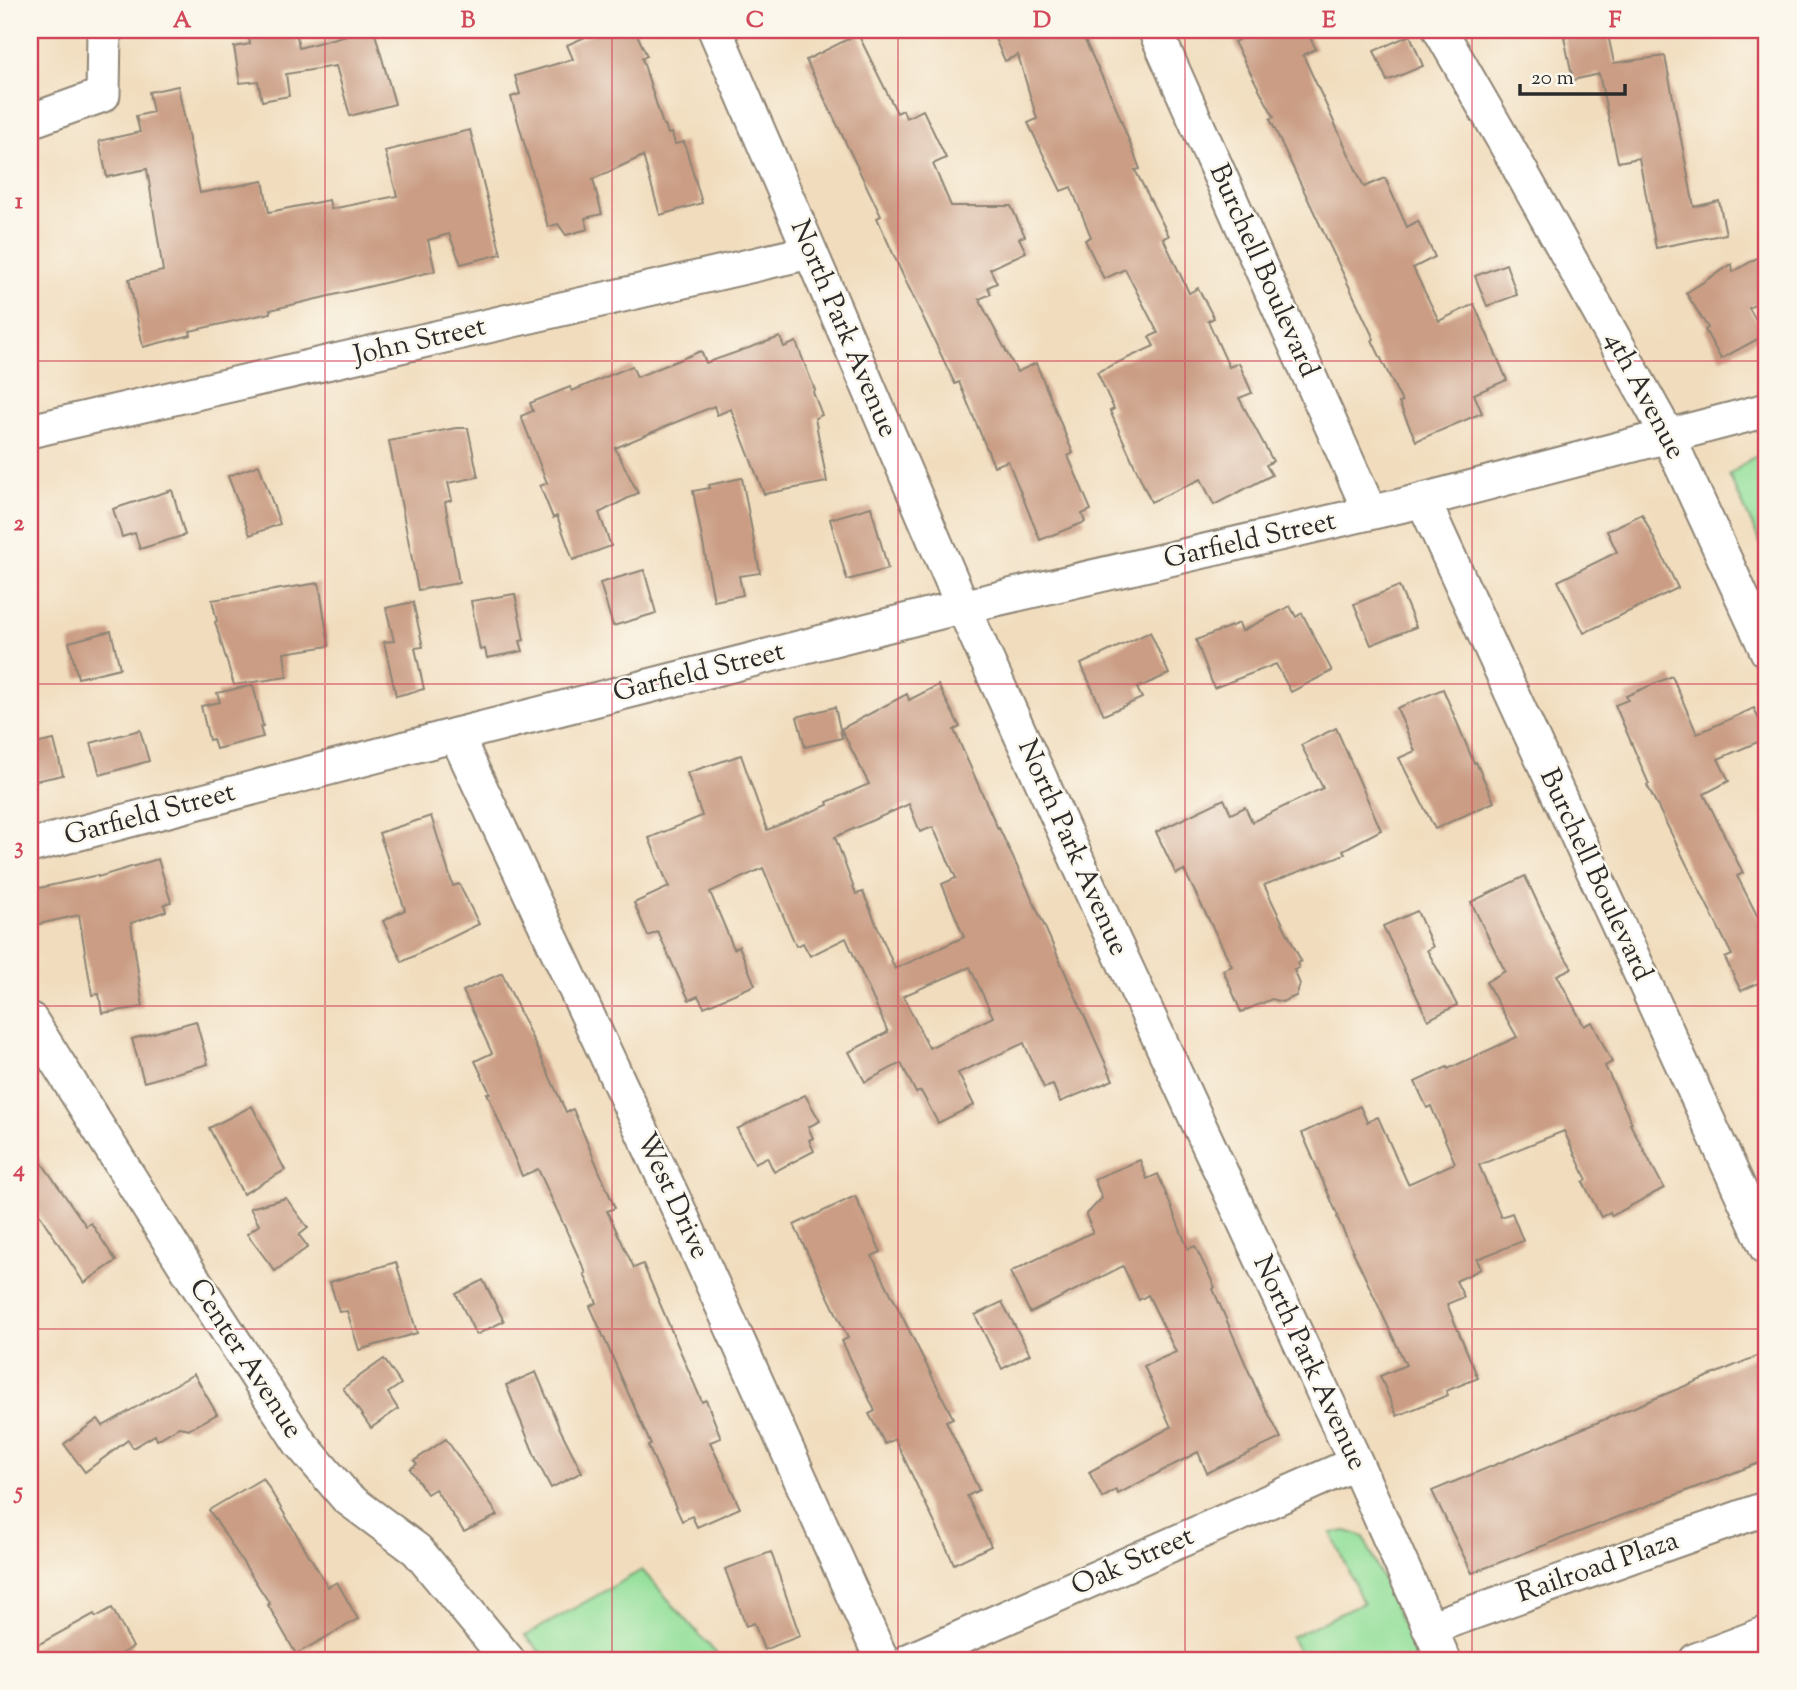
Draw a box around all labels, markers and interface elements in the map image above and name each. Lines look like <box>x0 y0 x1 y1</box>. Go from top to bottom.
text: A <box>173 5 192 38</box>
text: B <box>461 5 476 38</box>
text: C <box>746 5 764 38</box>
text: D <box>1033 5 1051 38</box>
text: E <box>1322 5 1336 38</box>
text: F <box>1609 5 1622 38</box>
scale bar <box>1520 52 1626 96</box>
text: 20 m <box>1531 64 1574 94</box>
street label: Burchell Boulevard <box>1198 158 1328 384</box>
text: 1 <box>15 186 23 219</box>
street label: North Park Avenue <box>779 214 907 444</box>
street label: John Street <box>348 307 490 377</box>
street label: 4th Avenue <box>1594 325 1694 467</box>
street label: Garfield Street <box>1160 502 1340 580</box>
text: 2 <box>14 508 25 541</box>
street label: Garfield Street <box>609 632 789 714</box>
street label: North Park Avenue <box>1006 734 1138 962</box>
street label: Burchell Boulevard <box>1528 762 1662 988</box>
street label: Garfield Street <box>60 773 240 857</box>
text: 3 <box>14 831 24 864</box>
street label: West Drive <box>625 1126 719 1266</box>
text: 4 <box>12 1154 25 1187</box>
street label: North Park Avenue <box>1242 1249 1376 1477</box>
street label: Center Avenue <box>178 1271 312 1447</box>
text: 5 <box>13 1476 23 1509</box>
street label: Oak Street <box>1065 1517 1201 1607</box>
street label: Railroad Plaza <box>1512 1522 1684 1614</box>

